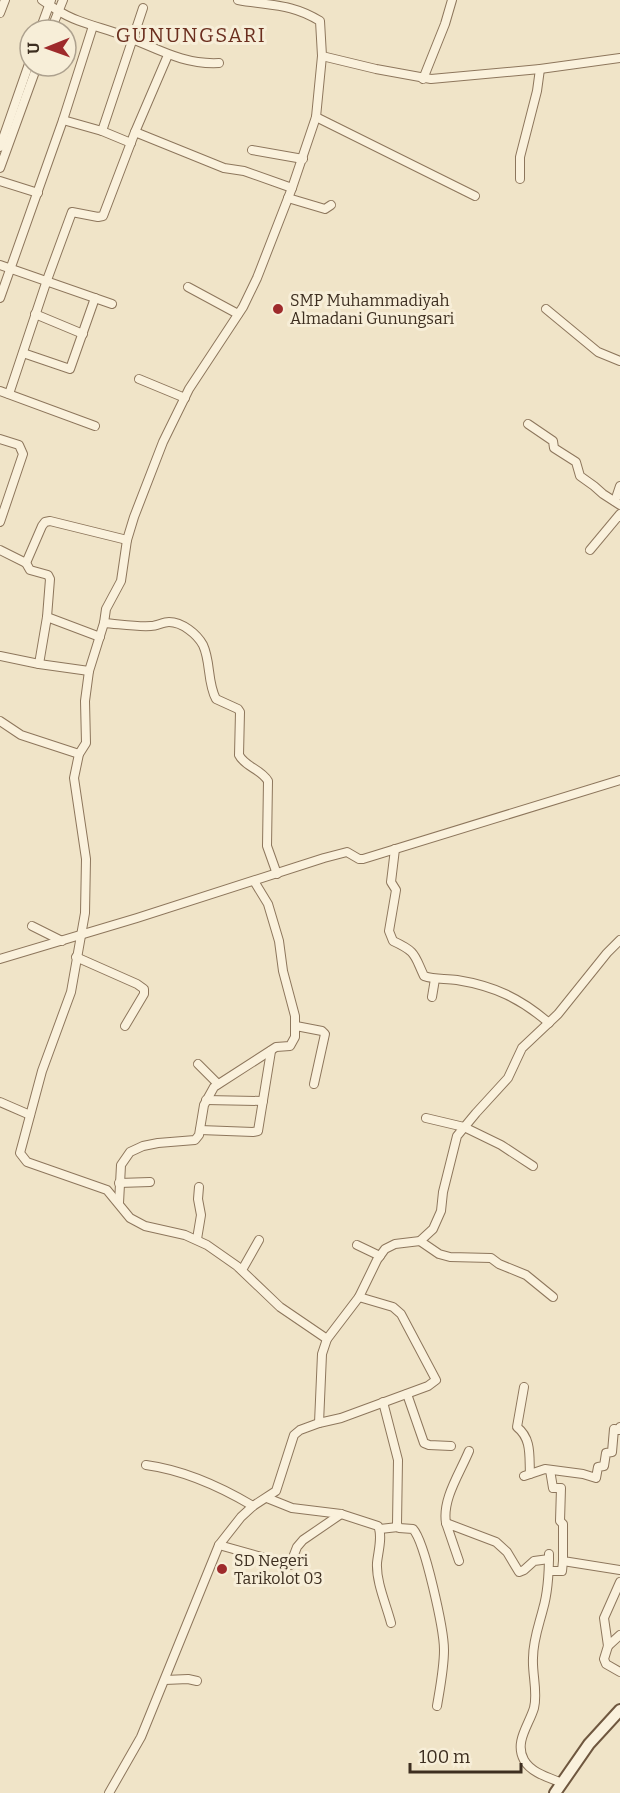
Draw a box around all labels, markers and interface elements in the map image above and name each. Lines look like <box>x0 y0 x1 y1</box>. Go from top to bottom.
north arrow <box>18 18 78 78</box>
district label: GUNUNGSARI <box>116 23 266 47</box>
text: U <box>24 42 43 54</box>
place label: SMP Muhammadiyah Almadani Gunungsari <box>290 291 455 328</box>
marker: SMP Muhammadiyah Almadani Gunungsari <box>271 302 285 316</box>
place label: SD Negeri Tarikolot 03 <box>234 1551 323 1588</box>
marker: SD Negeri Tarikolot 03 <box>215 1562 229 1576</box>
scale bar <box>410 1736 521 1774</box>
text: 100 m <box>419 1746 470 1768</box>

